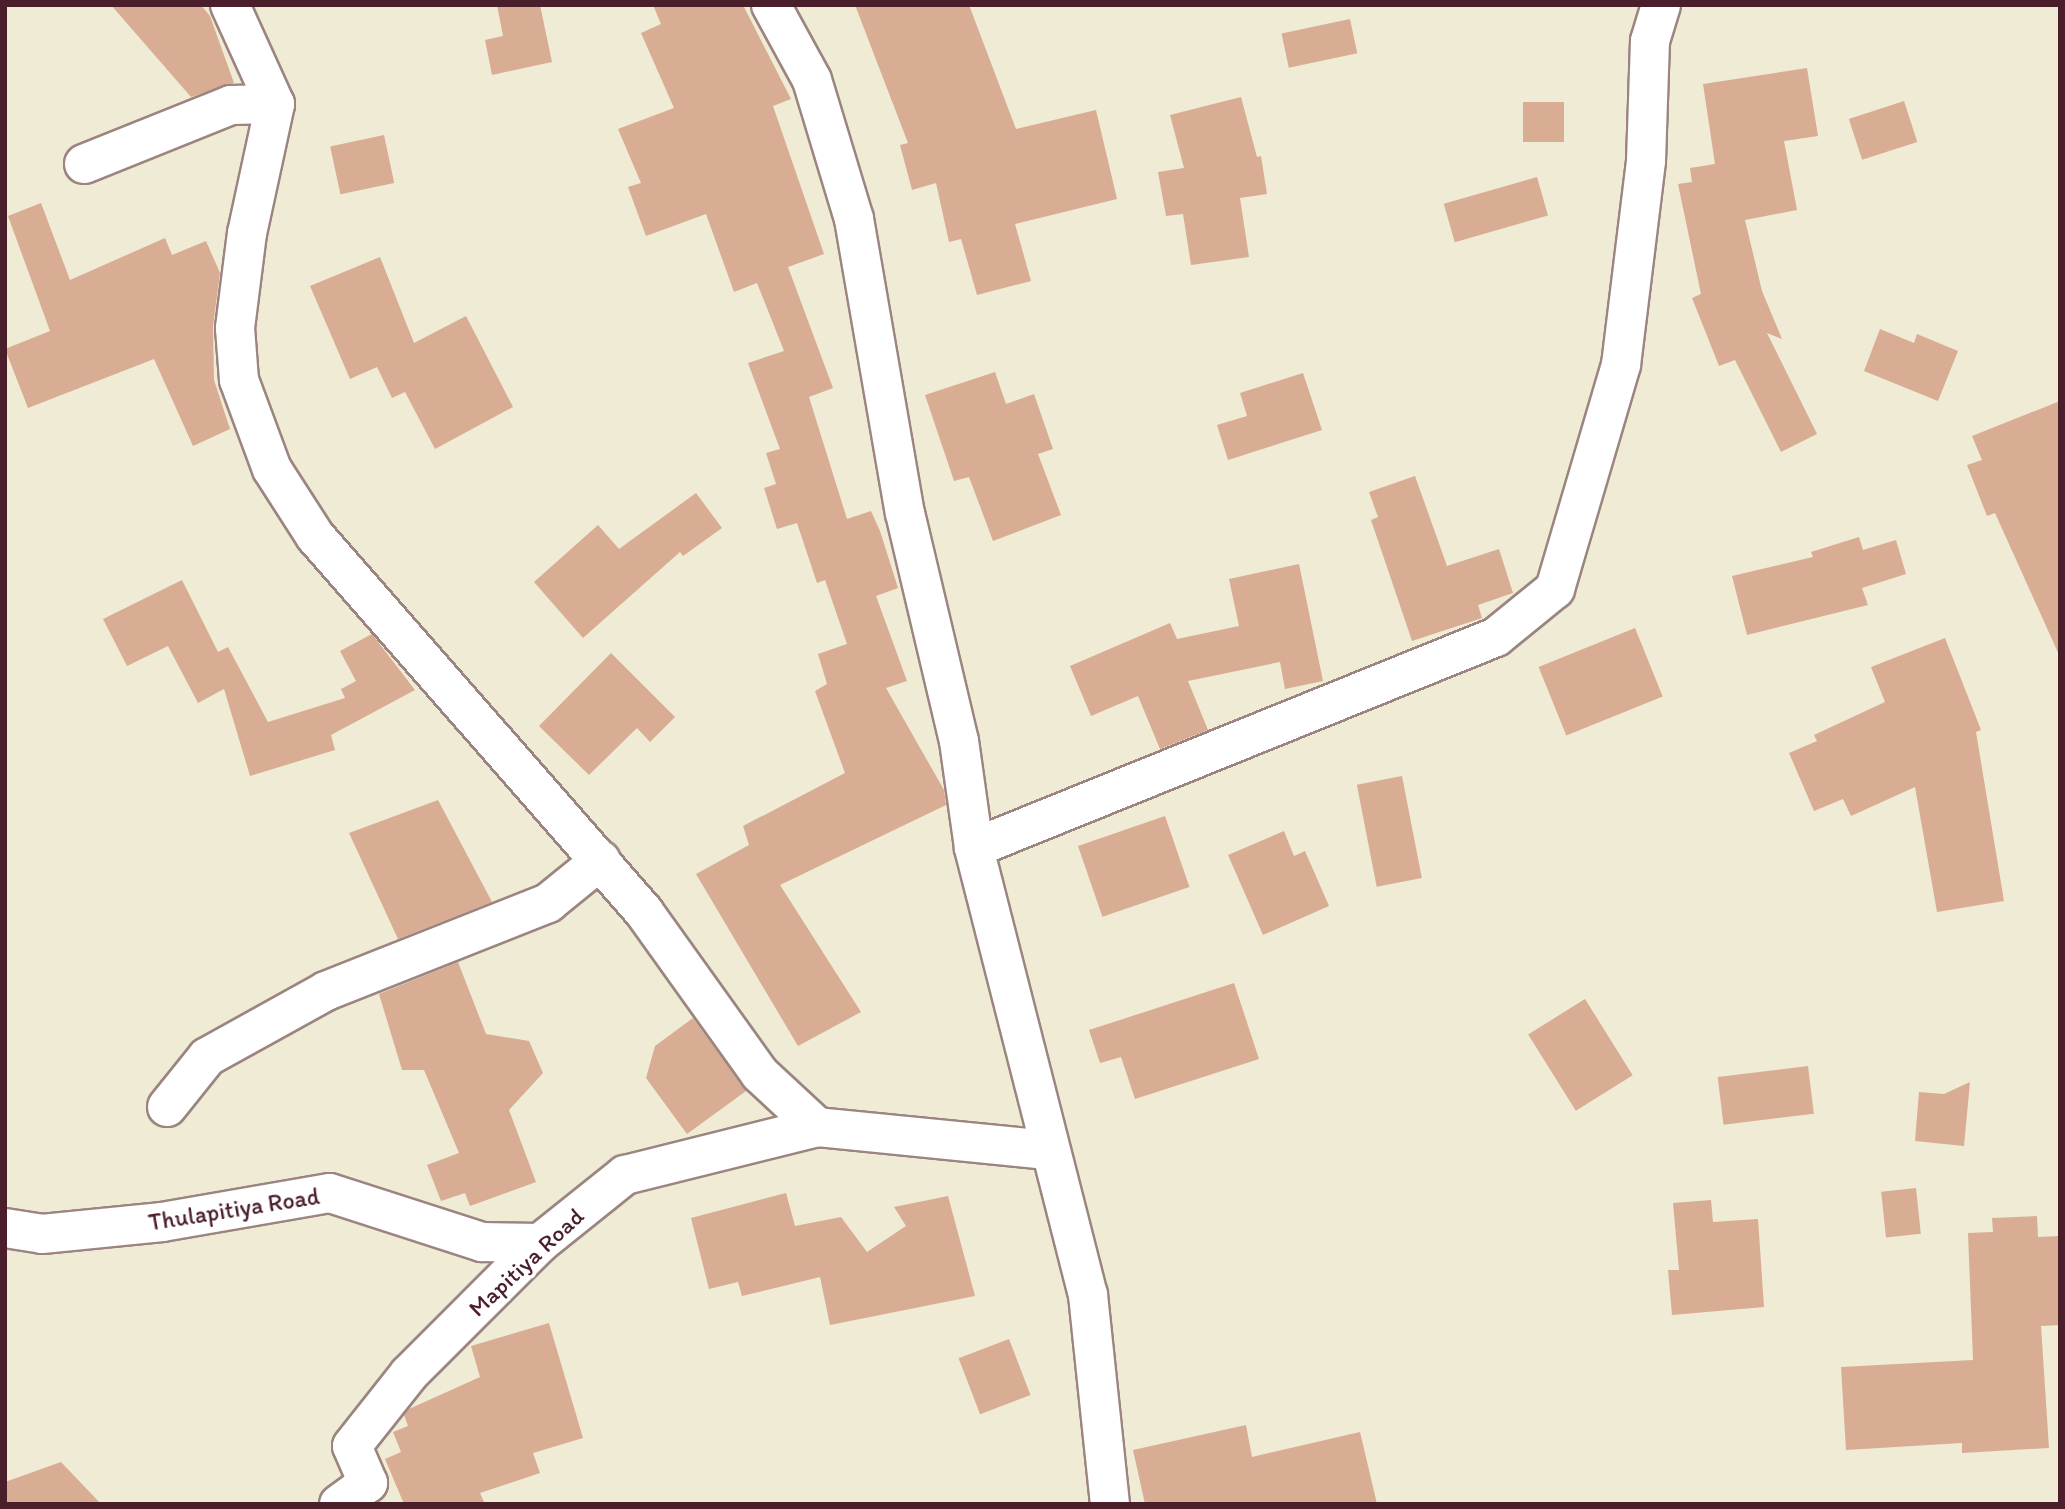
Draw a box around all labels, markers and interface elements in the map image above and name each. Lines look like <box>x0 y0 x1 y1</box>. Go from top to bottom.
street label: Thulapitiya Road <box>147 1181 321 1237</box>
street label: Mapitiya Road <box>463 1202 589 1322</box>

